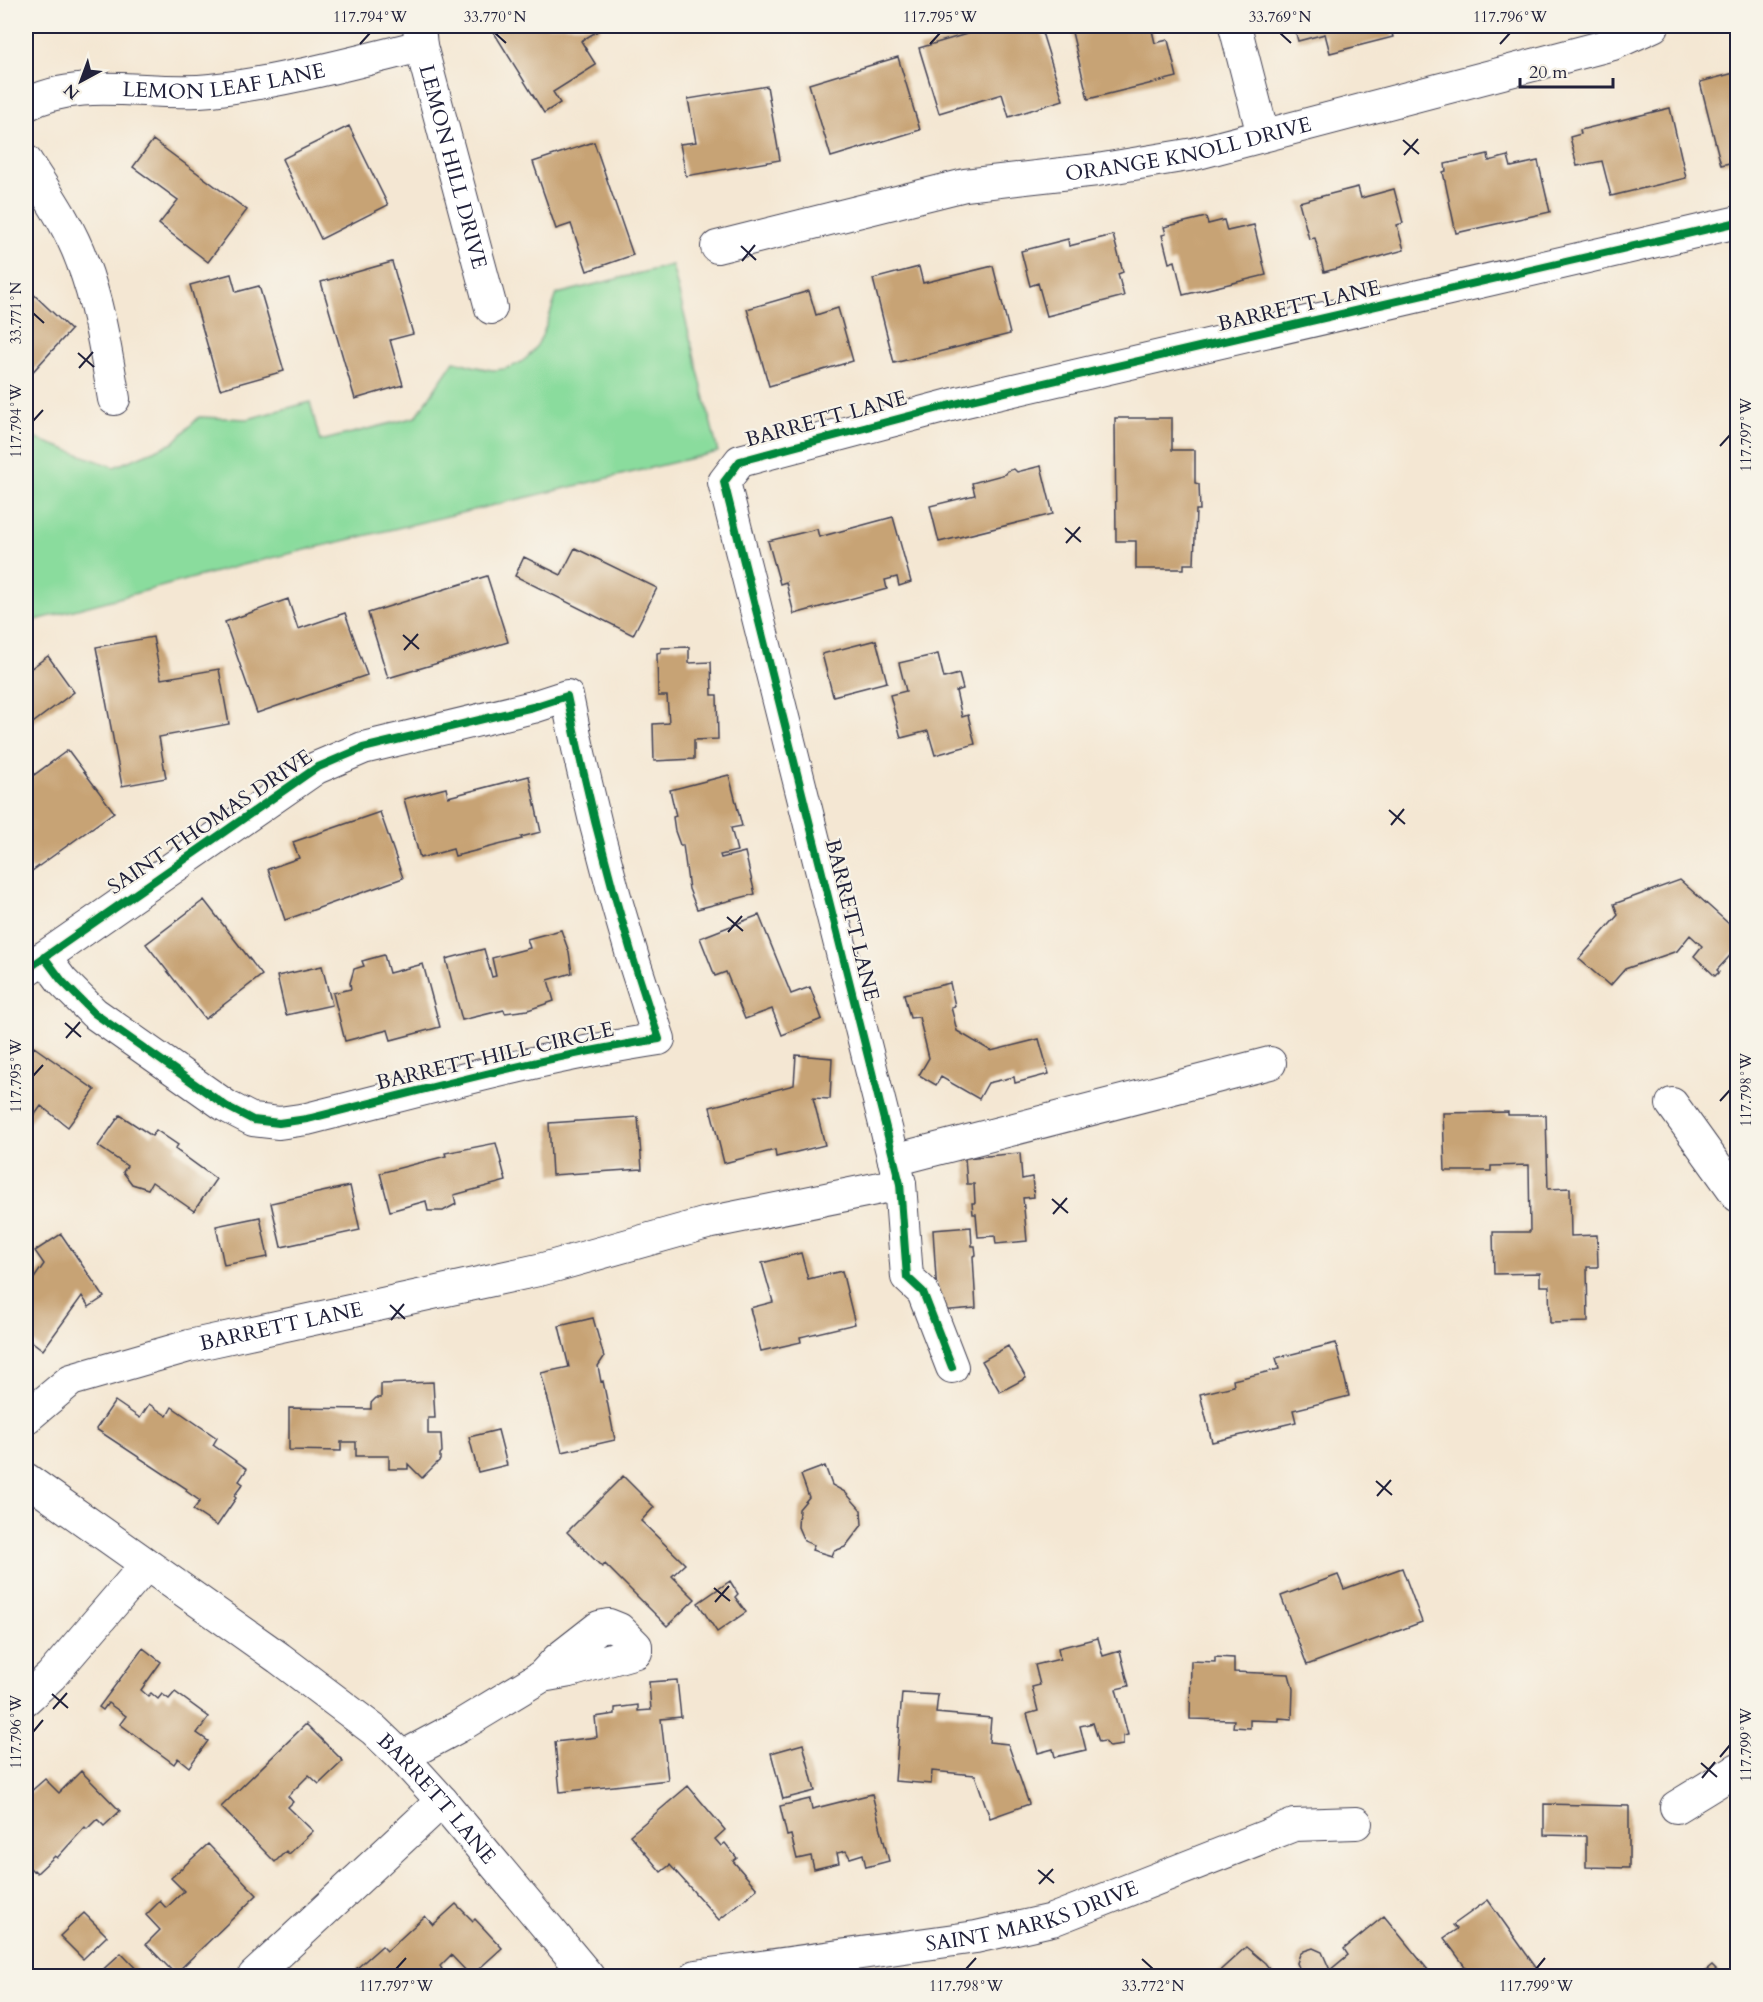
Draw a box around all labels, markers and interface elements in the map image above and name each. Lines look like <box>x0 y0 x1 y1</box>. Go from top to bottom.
text: 117.794°W <box>333 7 408 27</box>
text: 33.770°N <box>464 7 527 27</box>
text: 117.795°W <box>903 7 978 27</box>
text: 33.769°N <box>1249 7 1312 27</box>
text: 117.796°W <box>1473 7 1548 27</box>
north arrow <box>51 51 111 111</box>
scale bar <box>1520 51 1613 89</box>
street label: LEMON LEAF LANE <box>122 55 328 106</box>
text: 20 m <box>1529 60 1568 85</box>
street label: LEMON HILL DRIVE <box>412 61 494 272</box>
text: N <box>59 79 84 104</box>
street label: ORANGE KNOLL DRIVE <box>1064 109 1314 188</box>
street label: BARRETT LANE <box>1215 273 1383 339</box>
text: 33.771°N <box>6 281 26 344</box>
text: 117.794°W <box>6 383 26 458</box>
street label: BARRETT LANE <box>742 383 910 455</box>
text: 117.797°W <box>1736 397 1756 472</box>
street label: SAINT THOMAS DRIVE <box>102 743 318 901</box>
street label: BARRETT LANE <box>818 836 886 1004</box>
street label: BARRETT HILL CIRCLE <box>373 1015 617 1097</box>
text: 117.795°W <box>6 1038 26 1113</box>
text: 117.798°W <box>1736 1052 1756 1127</box>
street label: BARRETT LANE <box>197 1294 366 1358</box>
text: 117.796°W <box>6 1694 26 1769</box>
text: 117.799°W <box>1736 1707 1756 1782</box>
street label: BARRETT LANE <box>371 1726 503 1870</box>
street label: SAINT MARKS DRIVE <box>924 1873 1142 1958</box>
text: 117.797°W <box>359 1976 434 1996</box>
text: 117.798°W <box>929 1976 1004 1996</box>
text: 33.772°N <box>1122 1976 1185 1996</box>
text: 117.799°W <box>1499 1976 1574 1996</box>

